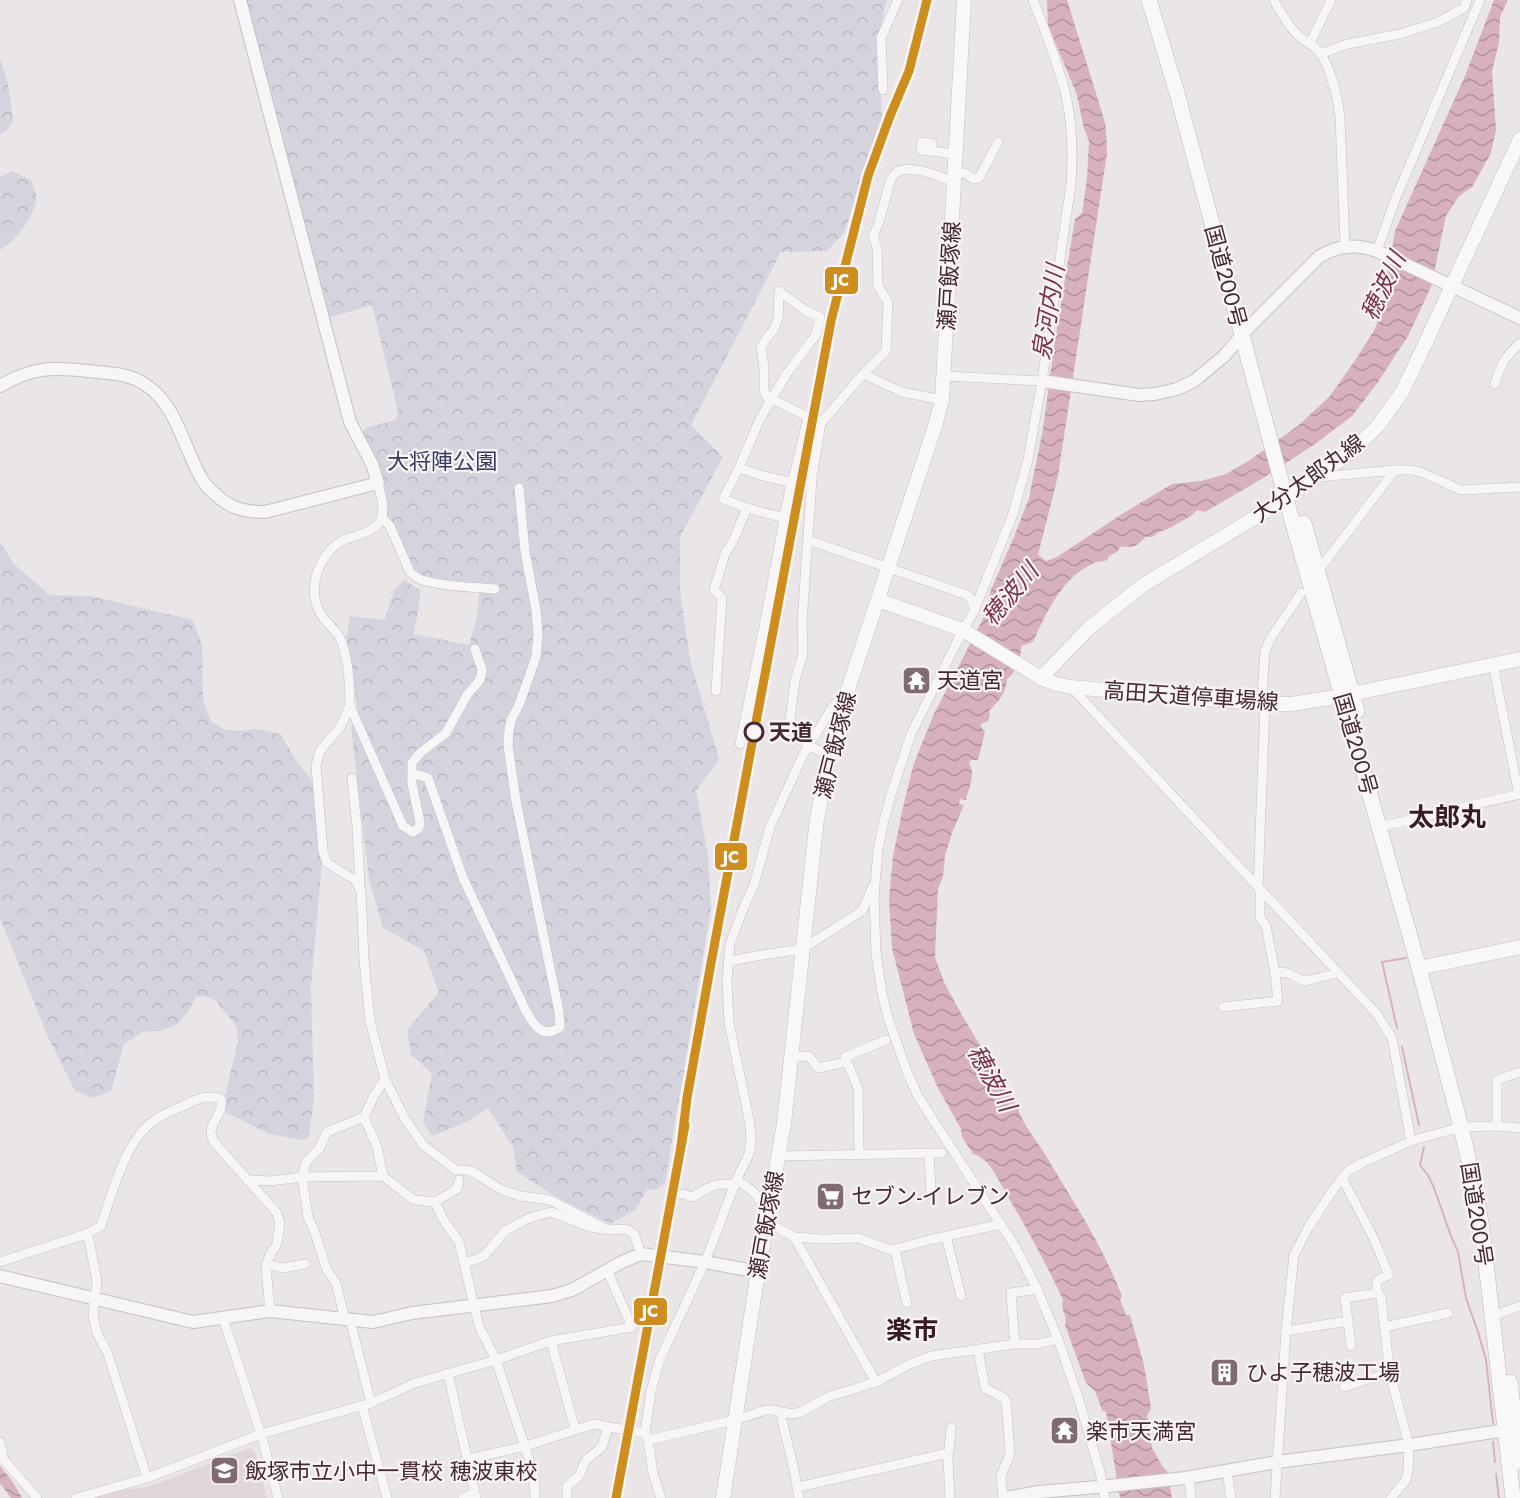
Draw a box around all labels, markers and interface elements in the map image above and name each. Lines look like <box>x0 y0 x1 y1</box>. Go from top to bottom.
street label: 瀬戸飯塚線 <box>930 220 968 332</box>
street label: 国道200号 <box>1197 221 1255 331</box>
water label: 穂波川 <box>1352 243 1415 326</box>
water label: 泉河内川 <box>1023 259 1073 362</box>
line badge: JC <box>824 266 859 295</box>
text: JC <box>830 269 849 292</box>
street label: 大分太郎丸線 <box>1245 426 1371 530</box>
park label: 大将陣公園 <box>387 445 497 477</box>
water label: 穂波川 <box>973 553 1048 633</box>
temple icon: 天道宮 <box>900 664 932 696</box>
place label: 天道宮 <box>937 664 1003 696</box>
street label: 高田天道停車場線 <box>1102 674 1280 718</box>
street label: 瀬戸飯塚線 <box>806 688 864 802</box>
street label: 国道200号 <box>1326 689 1386 799</box>
place label: 天道 <box>769 716 813 748</box>
marker: 天道 <box>744 722 764 742</box>
district label: 太郎丸 <box>1408 798 1486 836</box>
line badge: JC <box>714 842 748 871</box>
text: JC <box>720 846 739 869</box>
water label: 穂波川 <box>959 1038 1026 1121</box>
street label: 国道200号 <box>1453 1160 1501 1268</box>
street label: 瀬戸飯塚線 <box>741 1168 791 1282</box>
supermarket icon: セブン-イレブン <box>814 1180 846 1212</box>
place label: セブン-イレブン <box>851 1180 1010 1212</box>
line badge: JC <box>633 1297 668 1326</box>
text: JC <box>639 1300 658 1323</box>
district label: 楽市 <box>886 1311 938 1349</box>
building icon: ひよ子穂波工場 <box>1209 1356 1241 1388</box>
place label: ひよ子穂波工場 <box>1246 1356 1400 1388</box>
temple icon: 楽市天満宮 <box>1049 1415 1081 1447</box>
place label: 楽市天満宮 <box>1086 1415 1196 1447</box>
school or university icon: 飯塚市立小中一貫校 穂波東校 <box>208 1455 240 1487</box>
place label: 飯塚市立小中一貫校 穂波東校 <box>245 1455 538 1487</box>

